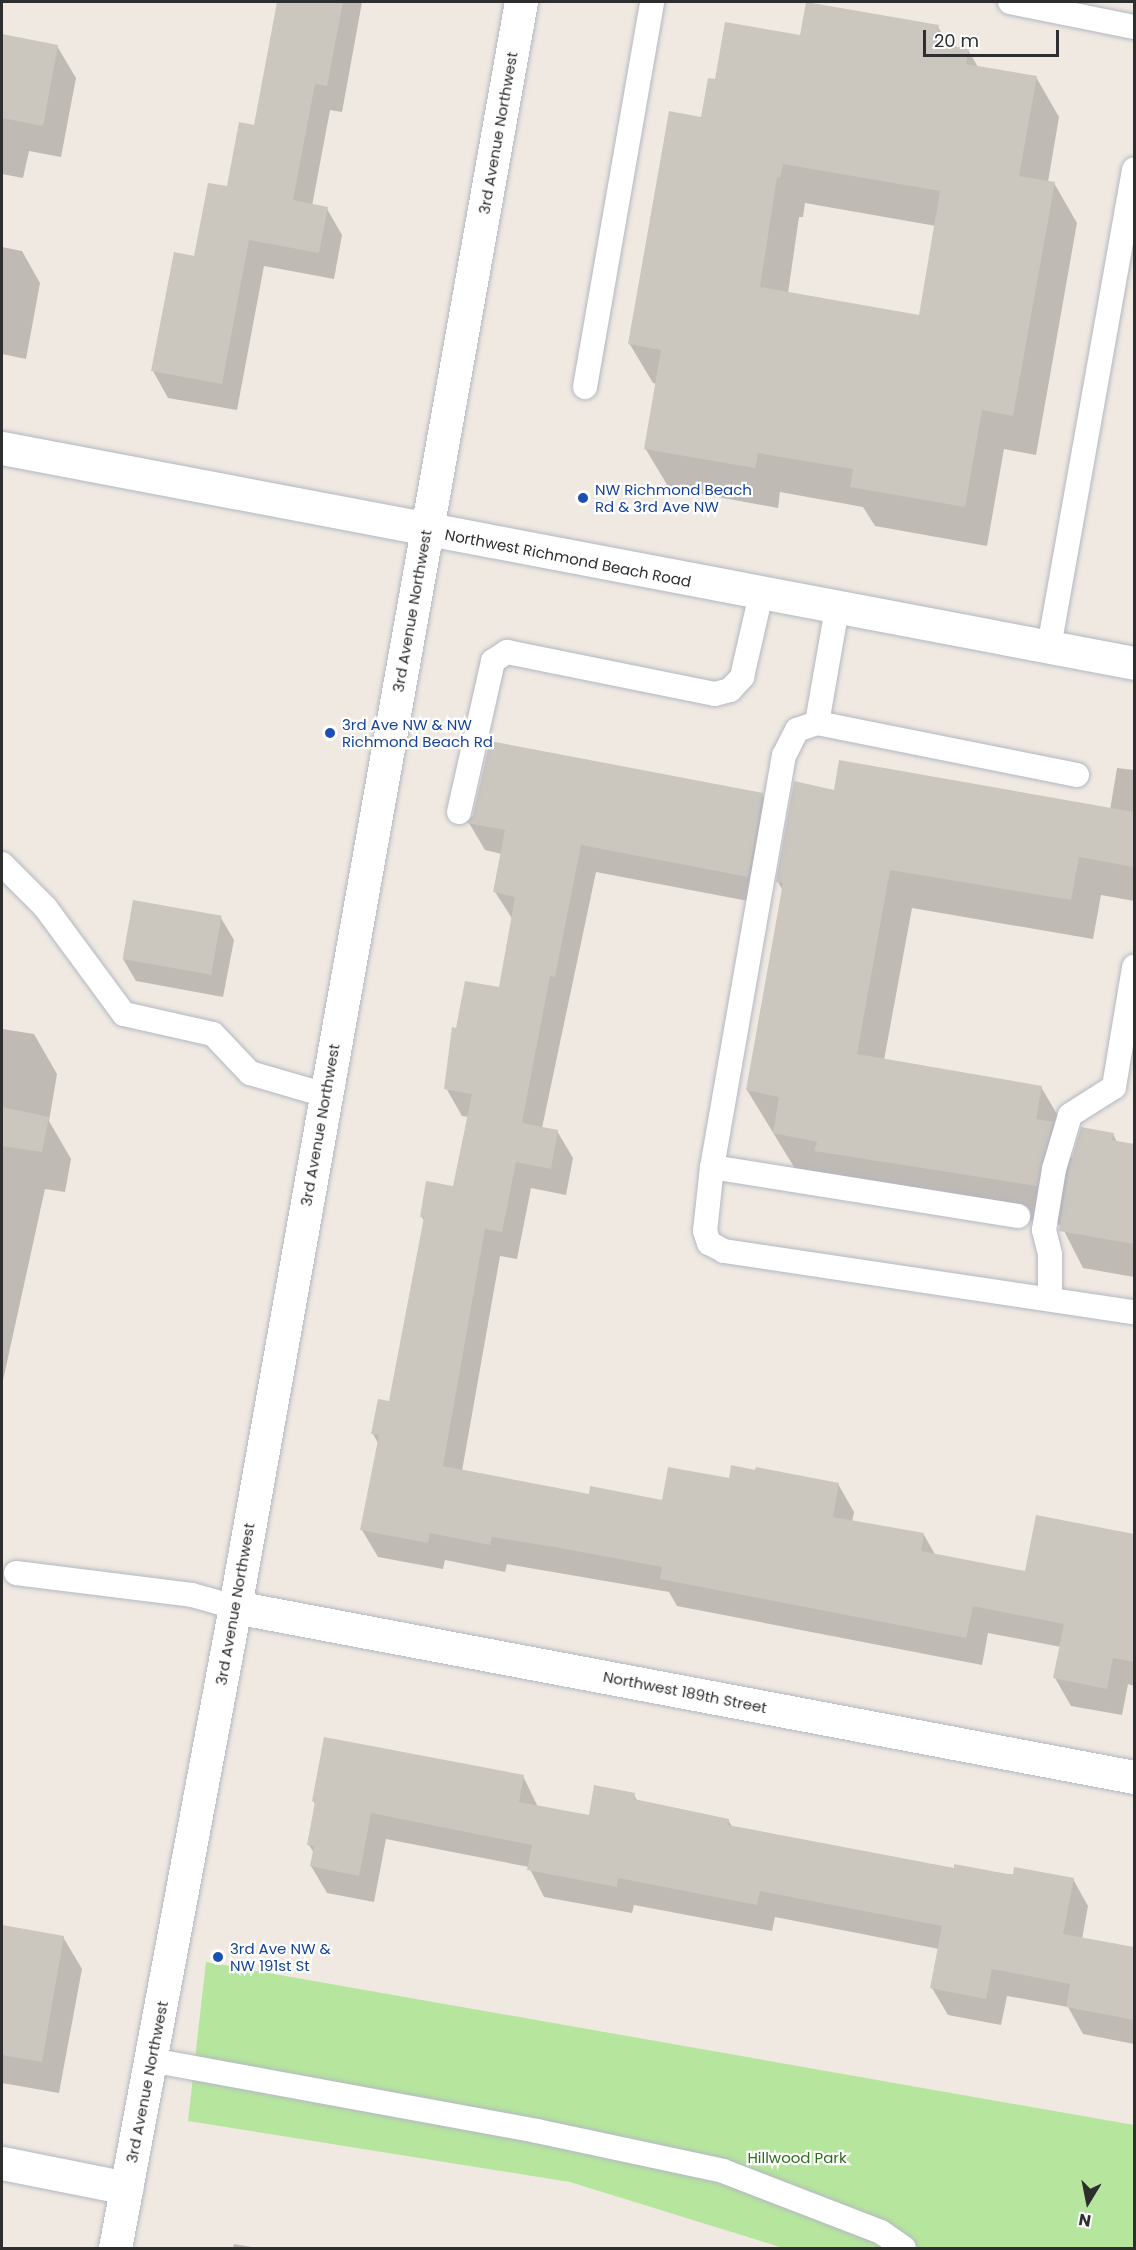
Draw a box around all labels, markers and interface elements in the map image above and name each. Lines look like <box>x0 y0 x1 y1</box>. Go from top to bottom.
scale bar <box>926 18 1062 56</box>
text: 20 m <box>934 28 979 53</box>
street label: 3rd Avenue Northwest <box>475 50 521 216</box>
place label: NW Richmond Beach Rd & 3rd Ave NW <box>595 480 752 515</box>
marker: NW Richmond Beach Rd & 3rd Ave NW <box>576 491 590 505</box>
street label: Northwest Richmond Beach Road <box>443 525 693 591</box>
street label: 3rd Avenue Northwest <box>389 528 435 694</box>
place label: 3rd Ave NW & NW Richmond Beach Rd <box>342 715 493 750</box>
marker: 3rd Ave NW & NW Richmond Beach Rd <box>323 726 337 740</box>
street label: 3rd Avenue Northwest <box>297 1042 343 1208</box>
street label: 3rd Avenue Northwest <box>212 1521 258 1687</box>
street label: Northwest 189th Street <box>602 1667 768 1717</box>
place label: 3rd Ave NW & NW 191st St <box>230 1939 331 1974</box>
marker: 3rd Ave NW & NW 191st St <box>211 1950 225 1964</box>
street label: 3rd Avenue Northwest <box>122 1999 172 2165</box>
park label: Hillwood Park <box>747 2149 847 2167</box>
north arrow <box>1058 2172 1118 2232</box>
text: N <box>1077 2208 1093 2233</box>

